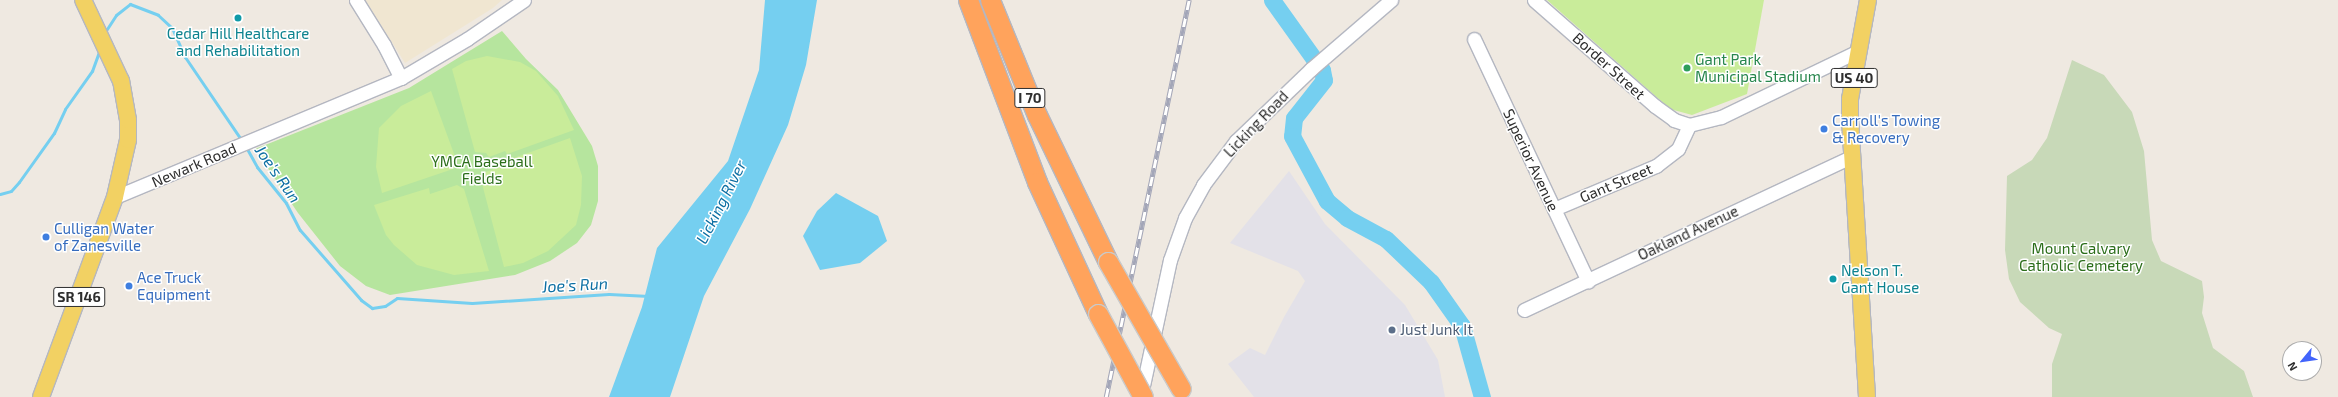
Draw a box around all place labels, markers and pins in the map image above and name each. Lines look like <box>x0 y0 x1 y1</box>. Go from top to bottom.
marker: Cedar Hill Healthcare and Rehabilitation <box>233 13 243 23</box>
place label: Cedar Hill Healthcare and Rehabilitation <box>166 24 310 59</box>
place label: Gant Park Municipal Stadium <box>1695 50 1821 85</box>
marker: Gant Park Municipal Stadium <box>1682 63 1692 73</box>
place label: Carroll's Towing & Recovery <box>1832 111 1941 146</box>
marker: Carroll's Towing & Recovery <box>1819 124 1829 134</box>
place label: Culligan Water of Zanesville <box>54 219 154 254</box>
marker: Culligan Water of Zanesville <box>41 232 51 242</box>
place label: Nelson T. Gant House <box>1841 261 1919 296</box>
place label: Ace Truck Equipment <box>137 268 211 303</box>
marker: Nelson T. Gant House <box>1828 274 1838 284</box>
marker: Ace Truck Equipment <box>124 281 134 291</box>
place label: Just Junk It <box>1400 321 1473 339</box>
marker: Just Junk It <box>1387 325 1397 335</box>

